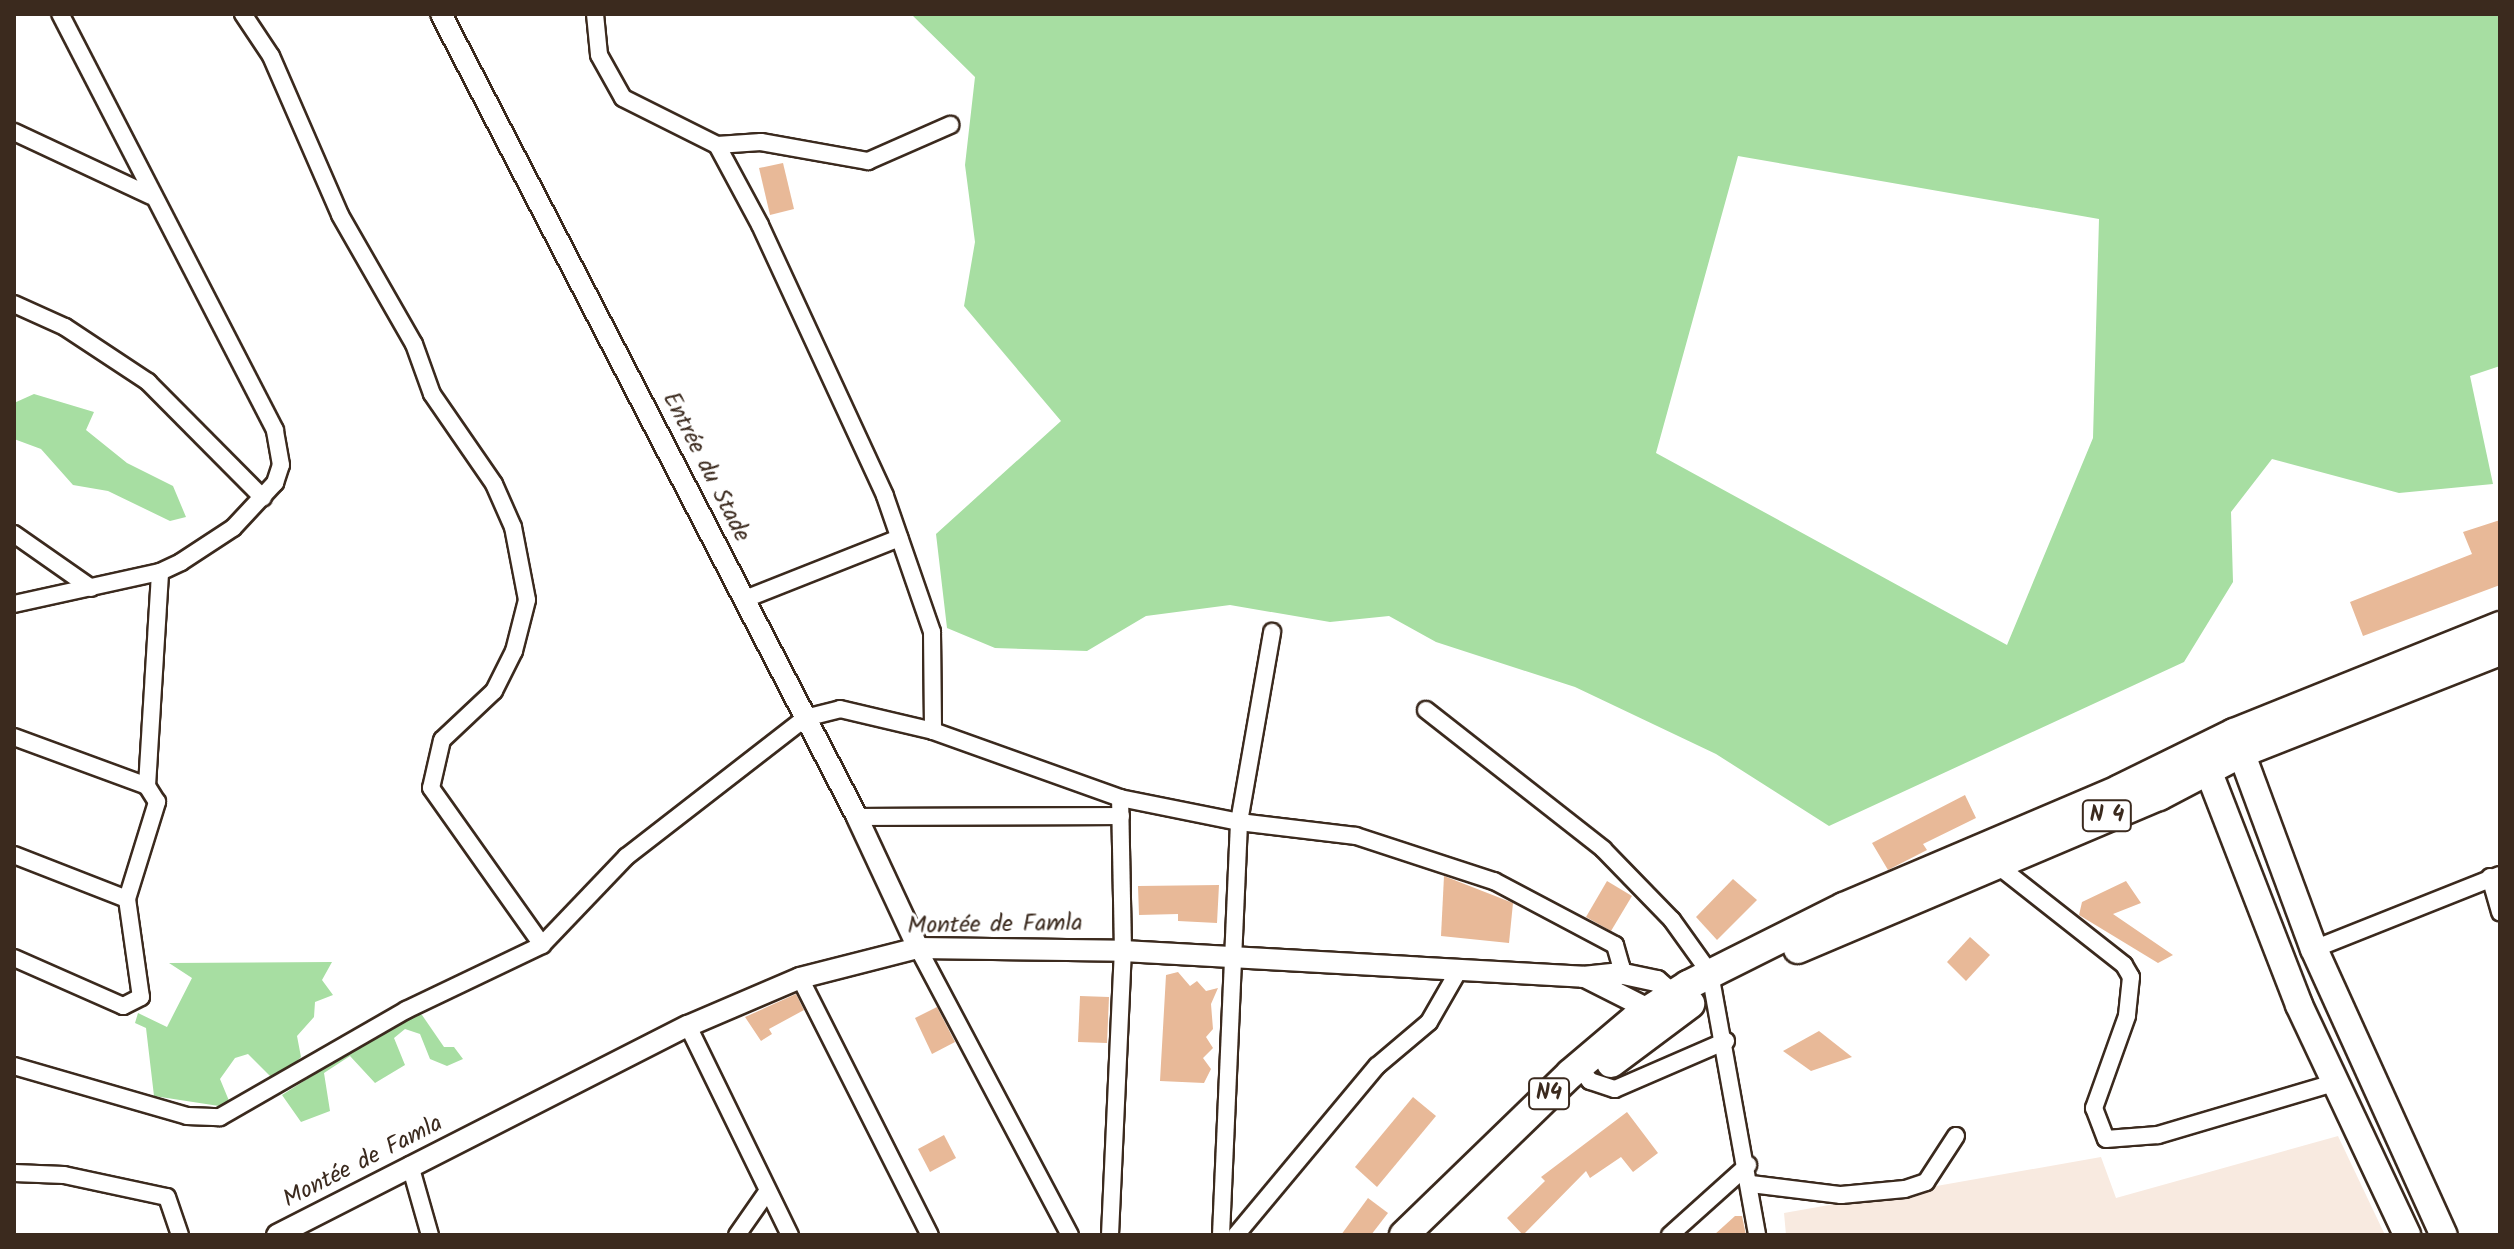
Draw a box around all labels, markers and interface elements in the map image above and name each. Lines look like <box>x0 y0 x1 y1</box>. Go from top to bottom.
street label: Entrée du Stade <box>656 387 756 547</box>
road number: N 4 <box>2081 798 2133 834</box>
street label: Montée de Famla <box>907 909 1083 941</box>
road number: N4 <box>1527 1076 1571 1112</box>
street label: Montée de Famla <box>278 1109 448 1215</box>

